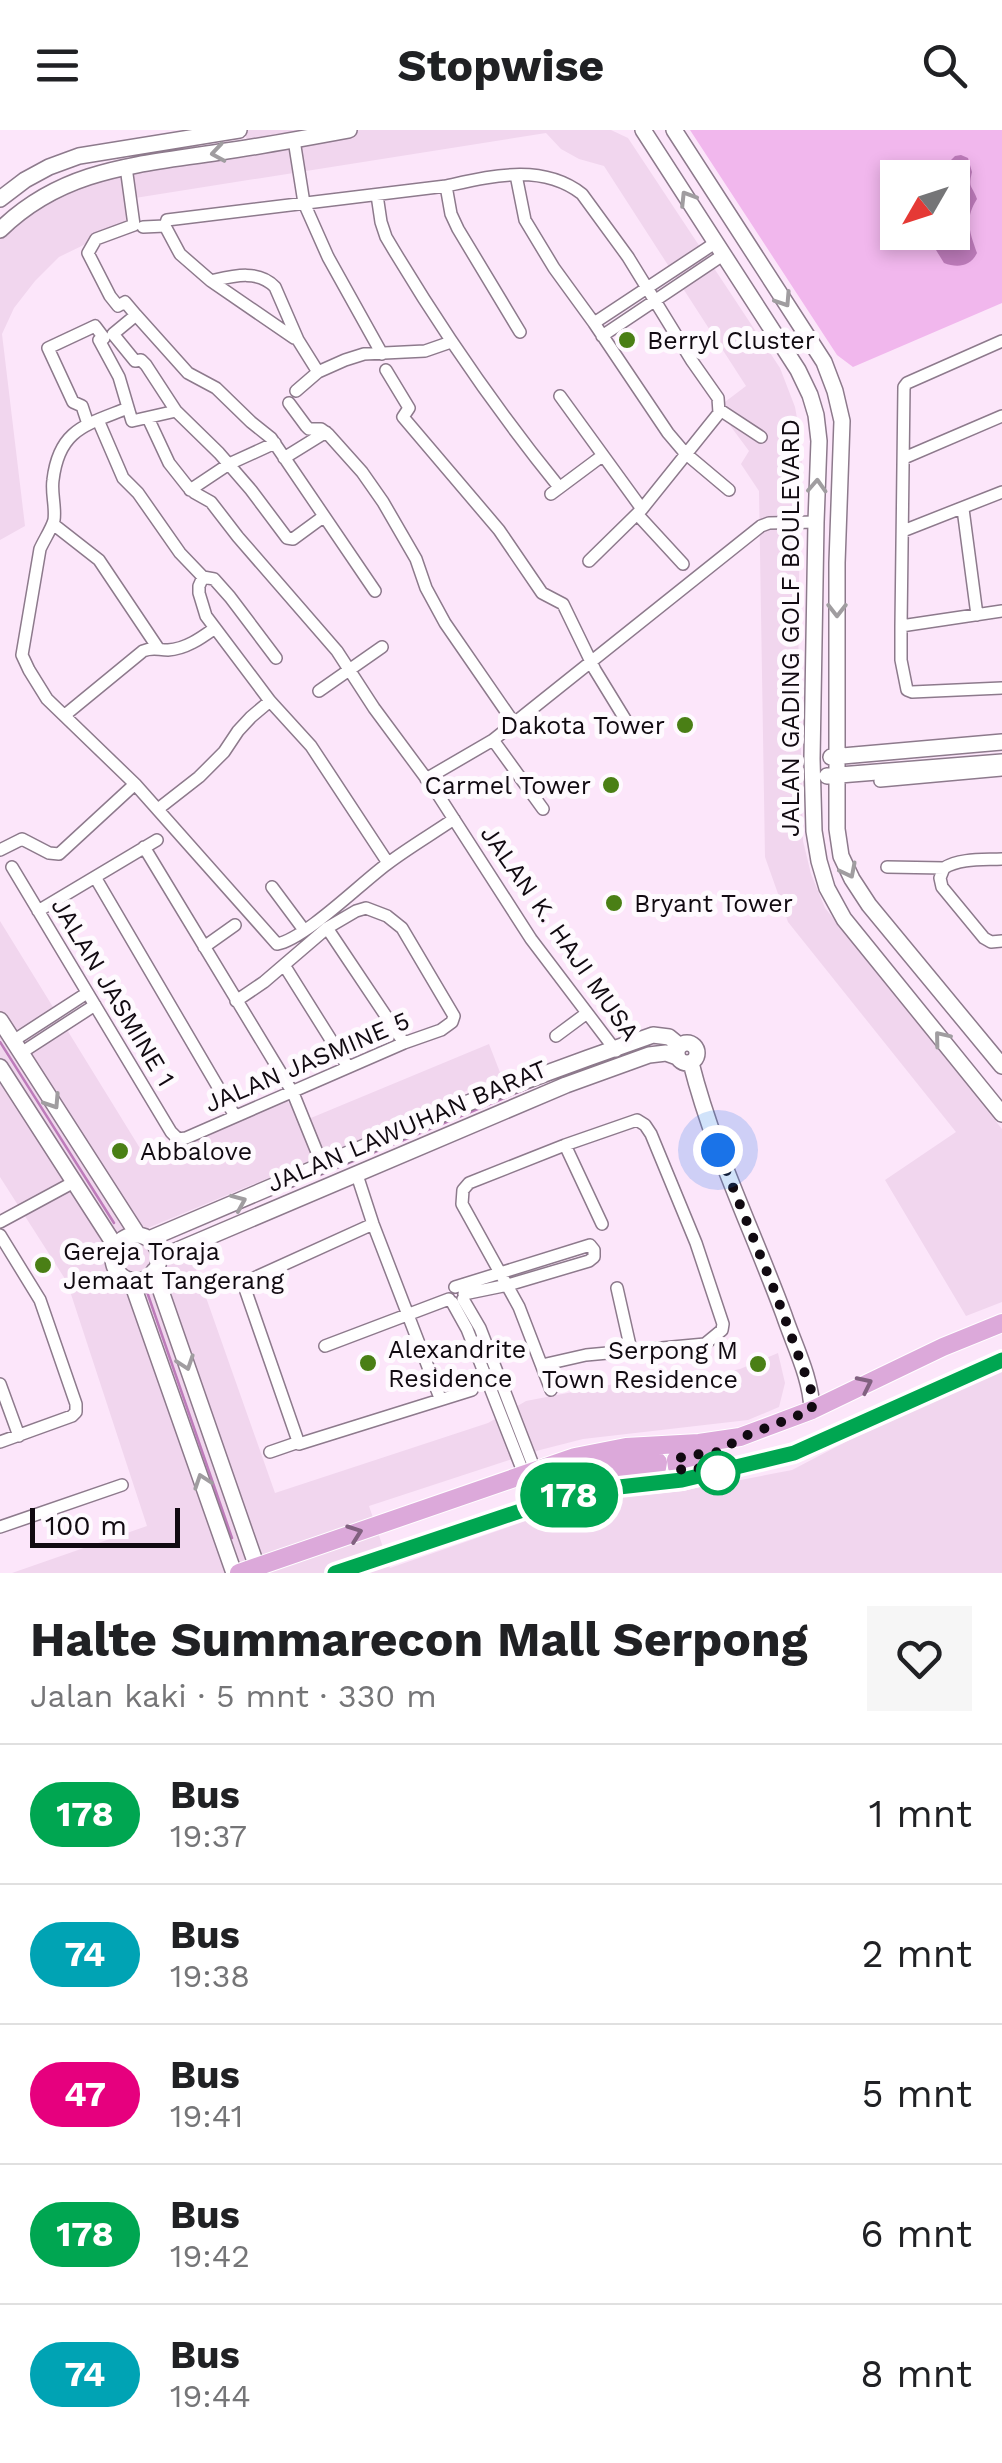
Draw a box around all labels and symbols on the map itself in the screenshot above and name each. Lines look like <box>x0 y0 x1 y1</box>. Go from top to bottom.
one-way arrow <box>210 141 226 162</box>
north arrow <box>880 160 970 250</box>
one-way arrow <box>680 191 699 209</box>
one-way arrow <box>772 289 791 307</box>
place label: Berryl Cluster <box>647 326 815 355</box>
marker: Berryl Cluster <box>616 329 638 351</box>
street label: JALAN GADING GOLF BOULEVARD <box>776 419 805 837</box>
one-way arrow <box>806 478 827 494</box>
one-way arrow <box>826 604 848 619</box>
place label: Dakota Tower <box>500 711 665 740</box>
marker: Dakota Tower <box>674 714 696 736</box>
place label: Carmel Tower <box>425 771 591 800</box>
marker: Carmel Tower <box>600 774 622 796</box>
street label: JALAN K. HAJI MUSA <box>475 820 645 1046</box>
one-way arrow <box>837 861 856 879</box>
place label: Bryant Tower <box>634 889 793 918</box>
marker: Bryant Tower <box>603 892 625 914</box>
street label: JALAN JASMINE 1 <box>45 893 181 1091</box>
street label: JALAN JASMINE 5 <box>200 1006 414 1118</box>
one-way arrow <box>935 1031 953 1049</box>
street label: JALAN LAWUHAN BARAT <box>263 1054 551 1198</box>
one-way arrow <box>40 1091 59 1109</box>
your location <box>693 1125 743 1175</box>
place label: Abbalove <box>140 1137 252 1166</box>
marker: Abbalove <box>109 1140 131 1162</box>
one-way arrow <box>229 1194 247 1214</box>
place label: Gereja Toraja Jemaat Tangerang <box>63 1237 285 1295</box>
marker: Gereja Toraja Jemaat Tangerang <box>32 1254 54 1276</box>
place label: Alexandrite Residence <box>388 1335 526 1393</box>
place label: Serpong M Town Residence <box>542 1336 738 1394</box>
marker: Alexandrite Residence <box>357 1352 379 1374</box>
marker: Serpong M Town Residence <box>747 1353 769 1375</box>
one-way arrow <box>175 1354 195 1371</box>
one-way arrow <box>854 1377 872 1396</box>
unlabelled marker <box>697 1452 739 1494</box>
line badge: 178 <box>512 1462 626 1528</box>
one-way arrow <box>193 1473 214 1490</box>
scale bar <box>30 1503 180 1548</box>
one-way arrow <box>346 1524 363 1545</box>

